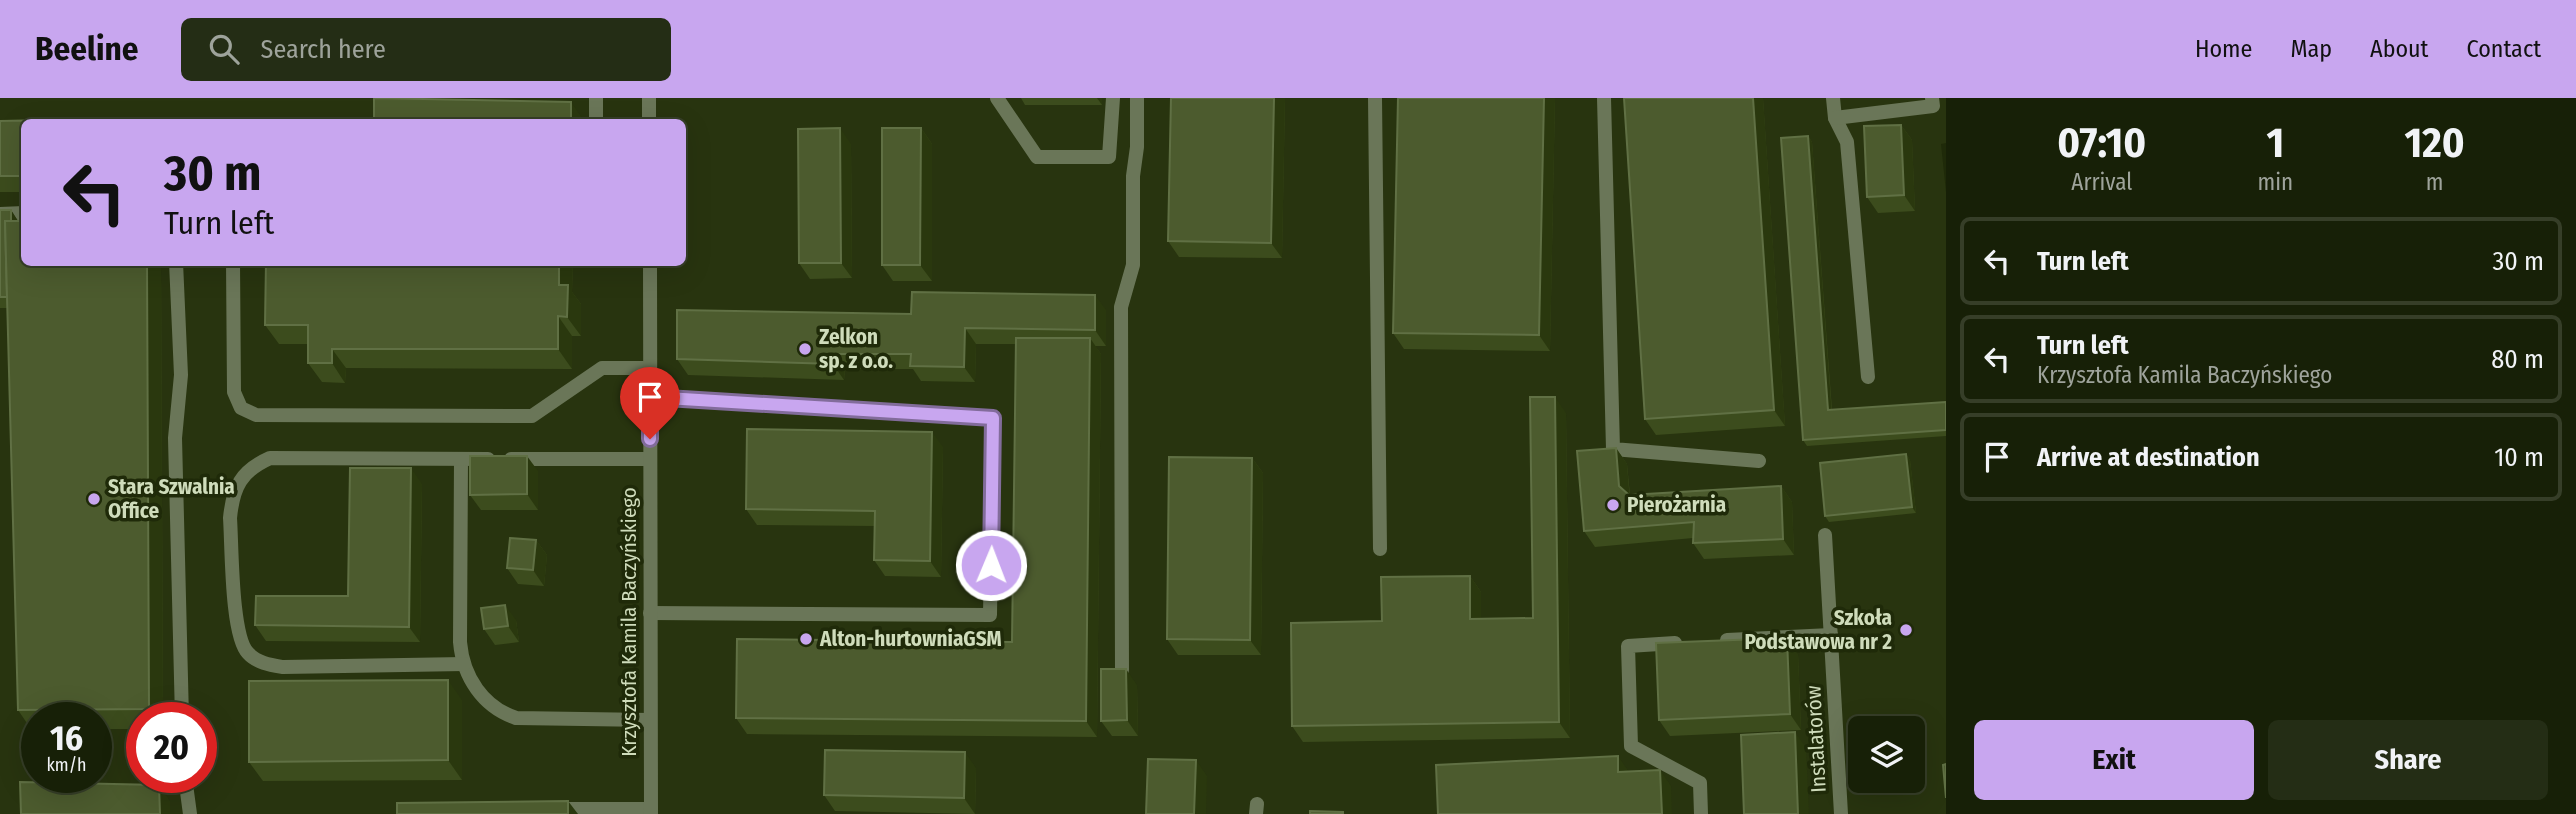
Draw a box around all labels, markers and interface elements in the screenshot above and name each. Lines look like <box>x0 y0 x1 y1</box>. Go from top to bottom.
search box <box>181 18 671 81</box>
text: Beeline <box>35 29 139 69</box>
icon: search <box>205 30 243 68</box>
text: Search here <box>261 34 386 65</box>
text: Home <box>2195 35 2252 63</box>
text: Map <box>2290 35 2332 63</box>
text: About <box>2370 35 2428 63</box>
text: Contact <box>2466 35 2541 63</box>
text: 07:10 <box>2057 118 2146 168</box>
text: 1 <box>2267 118 2284 168</box>
text: 120 <box>2405 118 2465 168</box>
text: 30 m <box>164 144 262 203</box>
icon: left <box>49 147 140 238</box>
text: Arrival <box>2071 168 2132 196</box>
text: min <box>2258 168 2293 196</box>
text: m <box>2426 168 2443 196</box>
text: Turn left <box>164 204 274 242</box>
icon: left <box>1978 242 2016 280</box>
text: Turn left <box>2037 246 2129 277</box>
text: 30 m <box>2493 246 2544 277</box>
place label: Zelkon sp. z o.o. <box>819 324 893 374</box>
text: Turn left <box>2037 330 2129 361</box>
icon: left <box>1978 340 2016 378</box>
marker: Zelkon sp. z o.o. <box>797 341 813 357</box>
text: 80 m <box>2491 344 2544 375</box>
text: Krzysztofa Kamila Baczyńskiego <box>2037 361 2332 389</box>
pin <box>620 367 680 439</box>
icon: arrive <box>631 378 669 416</box>
icon: arrive <box>1978 438 2016 476</box>
text: Arrive at destination <box>2037 442 2260 473</box>
text: 10 m <box>2494 442 2544 473</box>
place label: Stara Szwalnia Office <box>108 474 235 524</box>
street label: Krzysztofa Kamila Baczyńskiego <box>616 487 642 757</box>
marker: Stara Szwalnia Office <box>86 491 102 507</box>
place label: Pierożarnia <box>1627 492 1726 518</box>
marker: Pierożarnia <box>1605 497 1621 513</box>
position arrow <box>954 528 1028 602</box>
place label: Szkoła Podstawowa nr 2 <box>1745 605 1892 655</box>
marker: Szkoła Podstawowa nr 2 <box>1898 622 1914 638</box>
place label: Alton-hurtowniaGSM <box>819 626 1002 652</box>
marker: Alton-hurtowniaGSM <box>798 631 814 647</box>
street label: Instalatorów <box>1800 685 1832 793</box>
speed limit sign: 20 <box>126 702 217 793</box>
map controls <box>1848 716 1925 793</box>
button: layers <box>1848 716 1925 793</box>
text: 16 <box>50 717 83 759</box>
button: Exit <box>1974 720 2254 800</box>
button: Share <box>2268 720 2548 800</box>
text: km/h <box>46 754 87 776</box>

